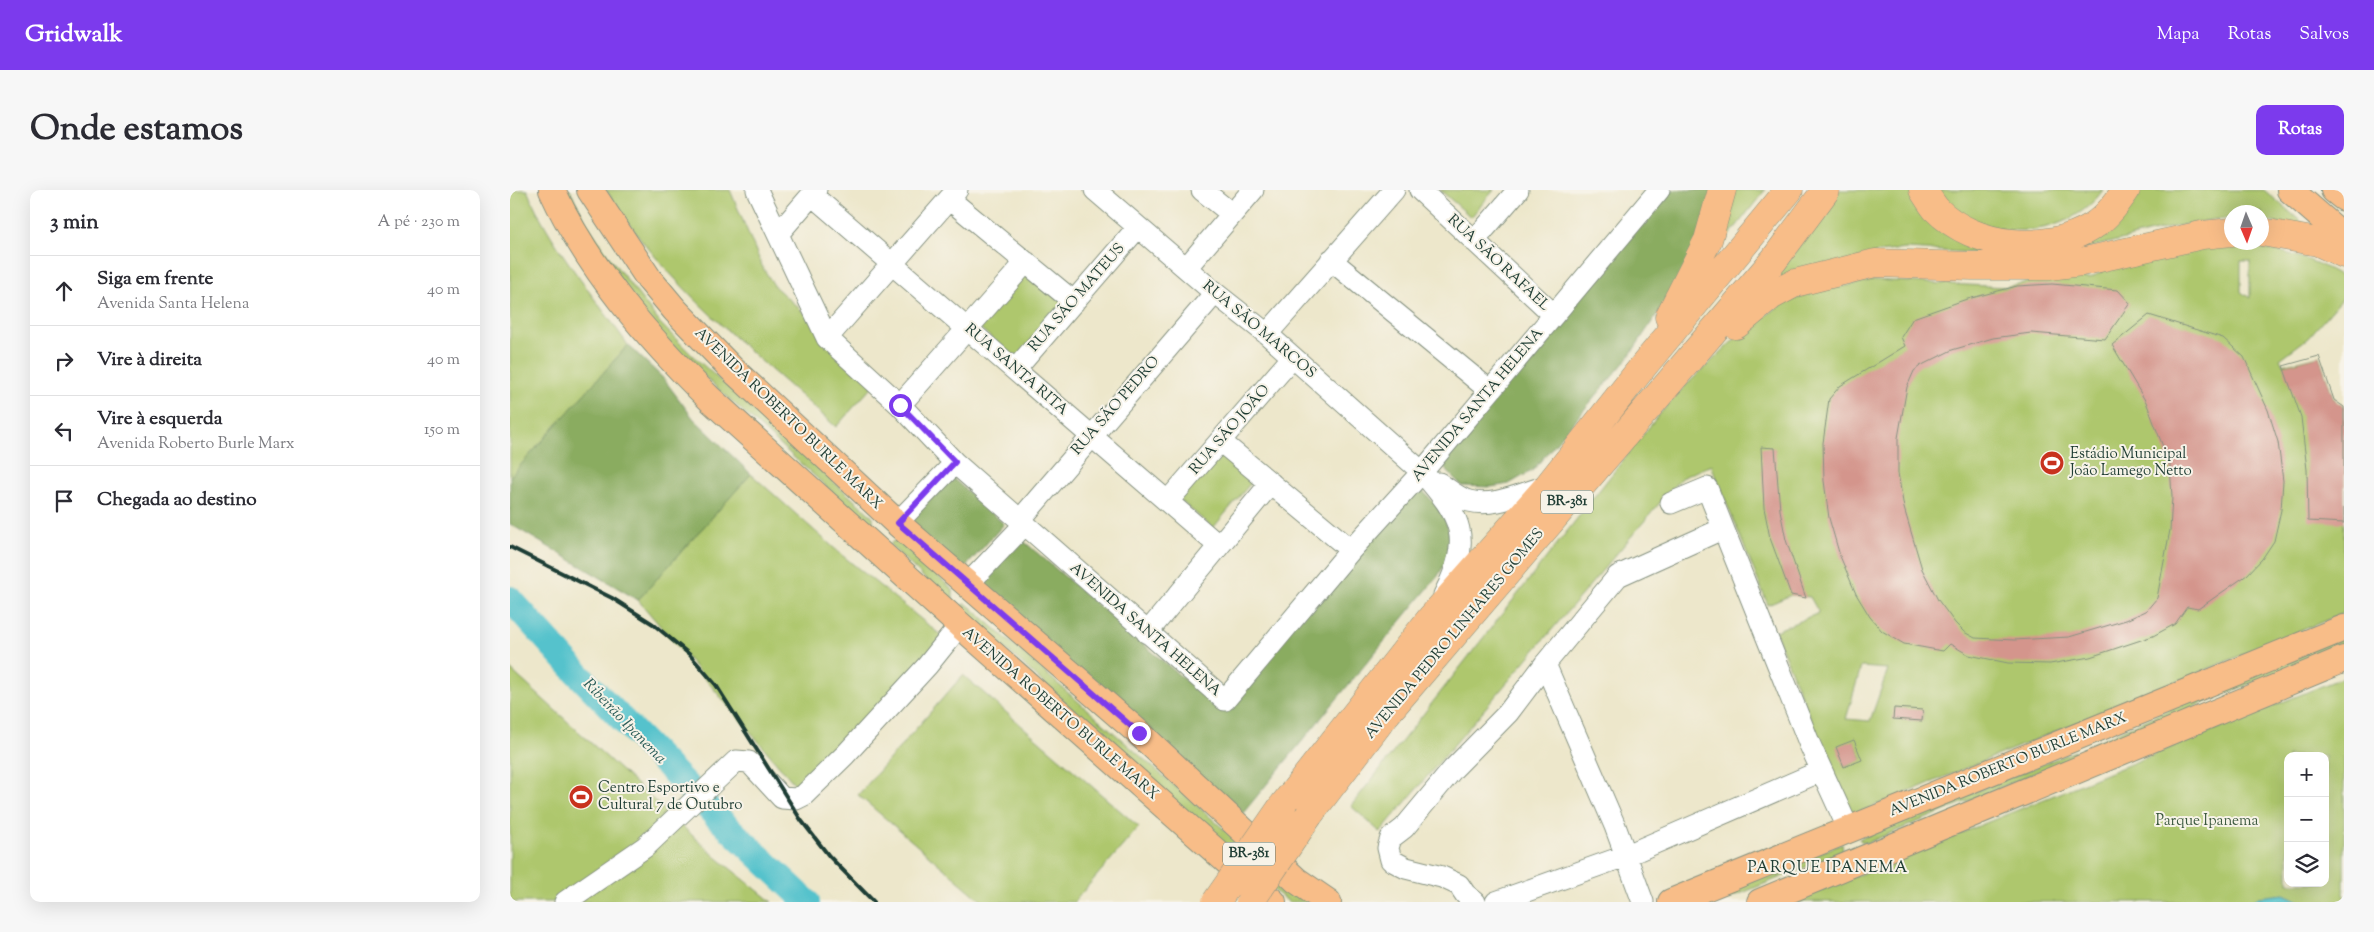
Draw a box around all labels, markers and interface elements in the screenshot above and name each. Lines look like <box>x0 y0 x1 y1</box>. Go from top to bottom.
text: Gridwalk <box>25 18 123 52</box>
text: Mapa <box>2157 22 2200 48</box>
text: Rotas <box>2228 22 2271 48</box>
text: Salvos <box>2299 22 2349 48</box>
text: Onde estamos <box>30 105 243 156</box>
button: Rotas <box>2256 105 2344 155</box>
north arrow <box>2224 205 2269 250</box>
text: 3 min <box>50 208 99 238</box>
street label: RUA SÃO RAFAEL <box>1442 209 1555 316</box>
text: A pé · 230 m <box>378 211 460 234</box>
street label: RUA SÃO MATEUS <box>1023 238 1130 357</box>
text: Siga em frente <box>97 266 213 293</box>
street label: RUA SÃO MARCOS <box>1198 275 1321 384</box>
icon: ahead <box>50 277 78 305</box>
text: 40 m <box>427 279 460 302</box>
text: Avenida Santa Helena <box>97 293 249 316</box>
street label: RUA SANTA RITA <box>960 319 1072 421</box>
street label: AVENIDA ROBERTO BURLE MARX <box>689 323 887 515</box>
street label: AVENIDA SANTA HELENA <box>1407 324 1549 486</box>
icon: right <box>50 347 78 375</box>
text: Vire à direita <box>97 347 202 374</box>
text: 40 m <box>427 349 460 372</box>
street label: RUA SÃO PEDRO <box>1066 351 1165 460</box>
street label: RUA SÃO JOÃO <box>1184 380 1275 480</box>
route start <box>889 394 912 417</box>
text: Vire à esquerda <box>97 406 223 433</box>
icon: left <box>50 417 78 445</box>
text: 150 m <box>424 419 460 442</box>
text: Avenida Roberto Burle Marx <box>97 433 295 456</box>
place label: Estádio Municipal João Lamego Netto <box>2069 444 2192 482</box>
sports icon: Estádio Municipal João Lamego Netto <box>2039 450 2065 476</box>
icon: arrive <box>50 487 78 515</box>
text: Chegada ao destino <box>97 487 257 514</box>
road number: BR-381 <box>1541 490 1593 514</box>
street label: AVENIDA PEDRO LINHARES GOMES <box>1361 524 1550 744</box>
street label: AVENIDA SANTA HELENA <box>1065 558 1225 702</box>
street label: AVENIDA ROBERTO BURLE MARX <box>957 623 1163 805</box>
water label: Ribeirão Ipanema <box>577 674 671 770</box>
street label: AVENIDA ROBERTO BURLE MARX <box>1886 708 2130 822</box>
route end <box>1128 722 1151 745</box>
map controls <box>2284 752 2329 887</box>
button: + <box>2284 752 2329 797</box>
place label: Centro Esportivo e Cultural 7 de Outubro <box>598 778 743 816</box>
sports icon: Centro Esportivo e Cultural 7 de Outubro <box>568 784 594 810</box>
button: − <box>2284 797 2329 842</box>
park label: Parque Ipanema <box>2156 811 2258 832</box>
road number: BR-381 <box>1223 842 1275 866</box>
button: layers <box>2284 842 2329 887</box>
district label: PARQUE IPANEMA <box>1747 857 1909 880</box>

